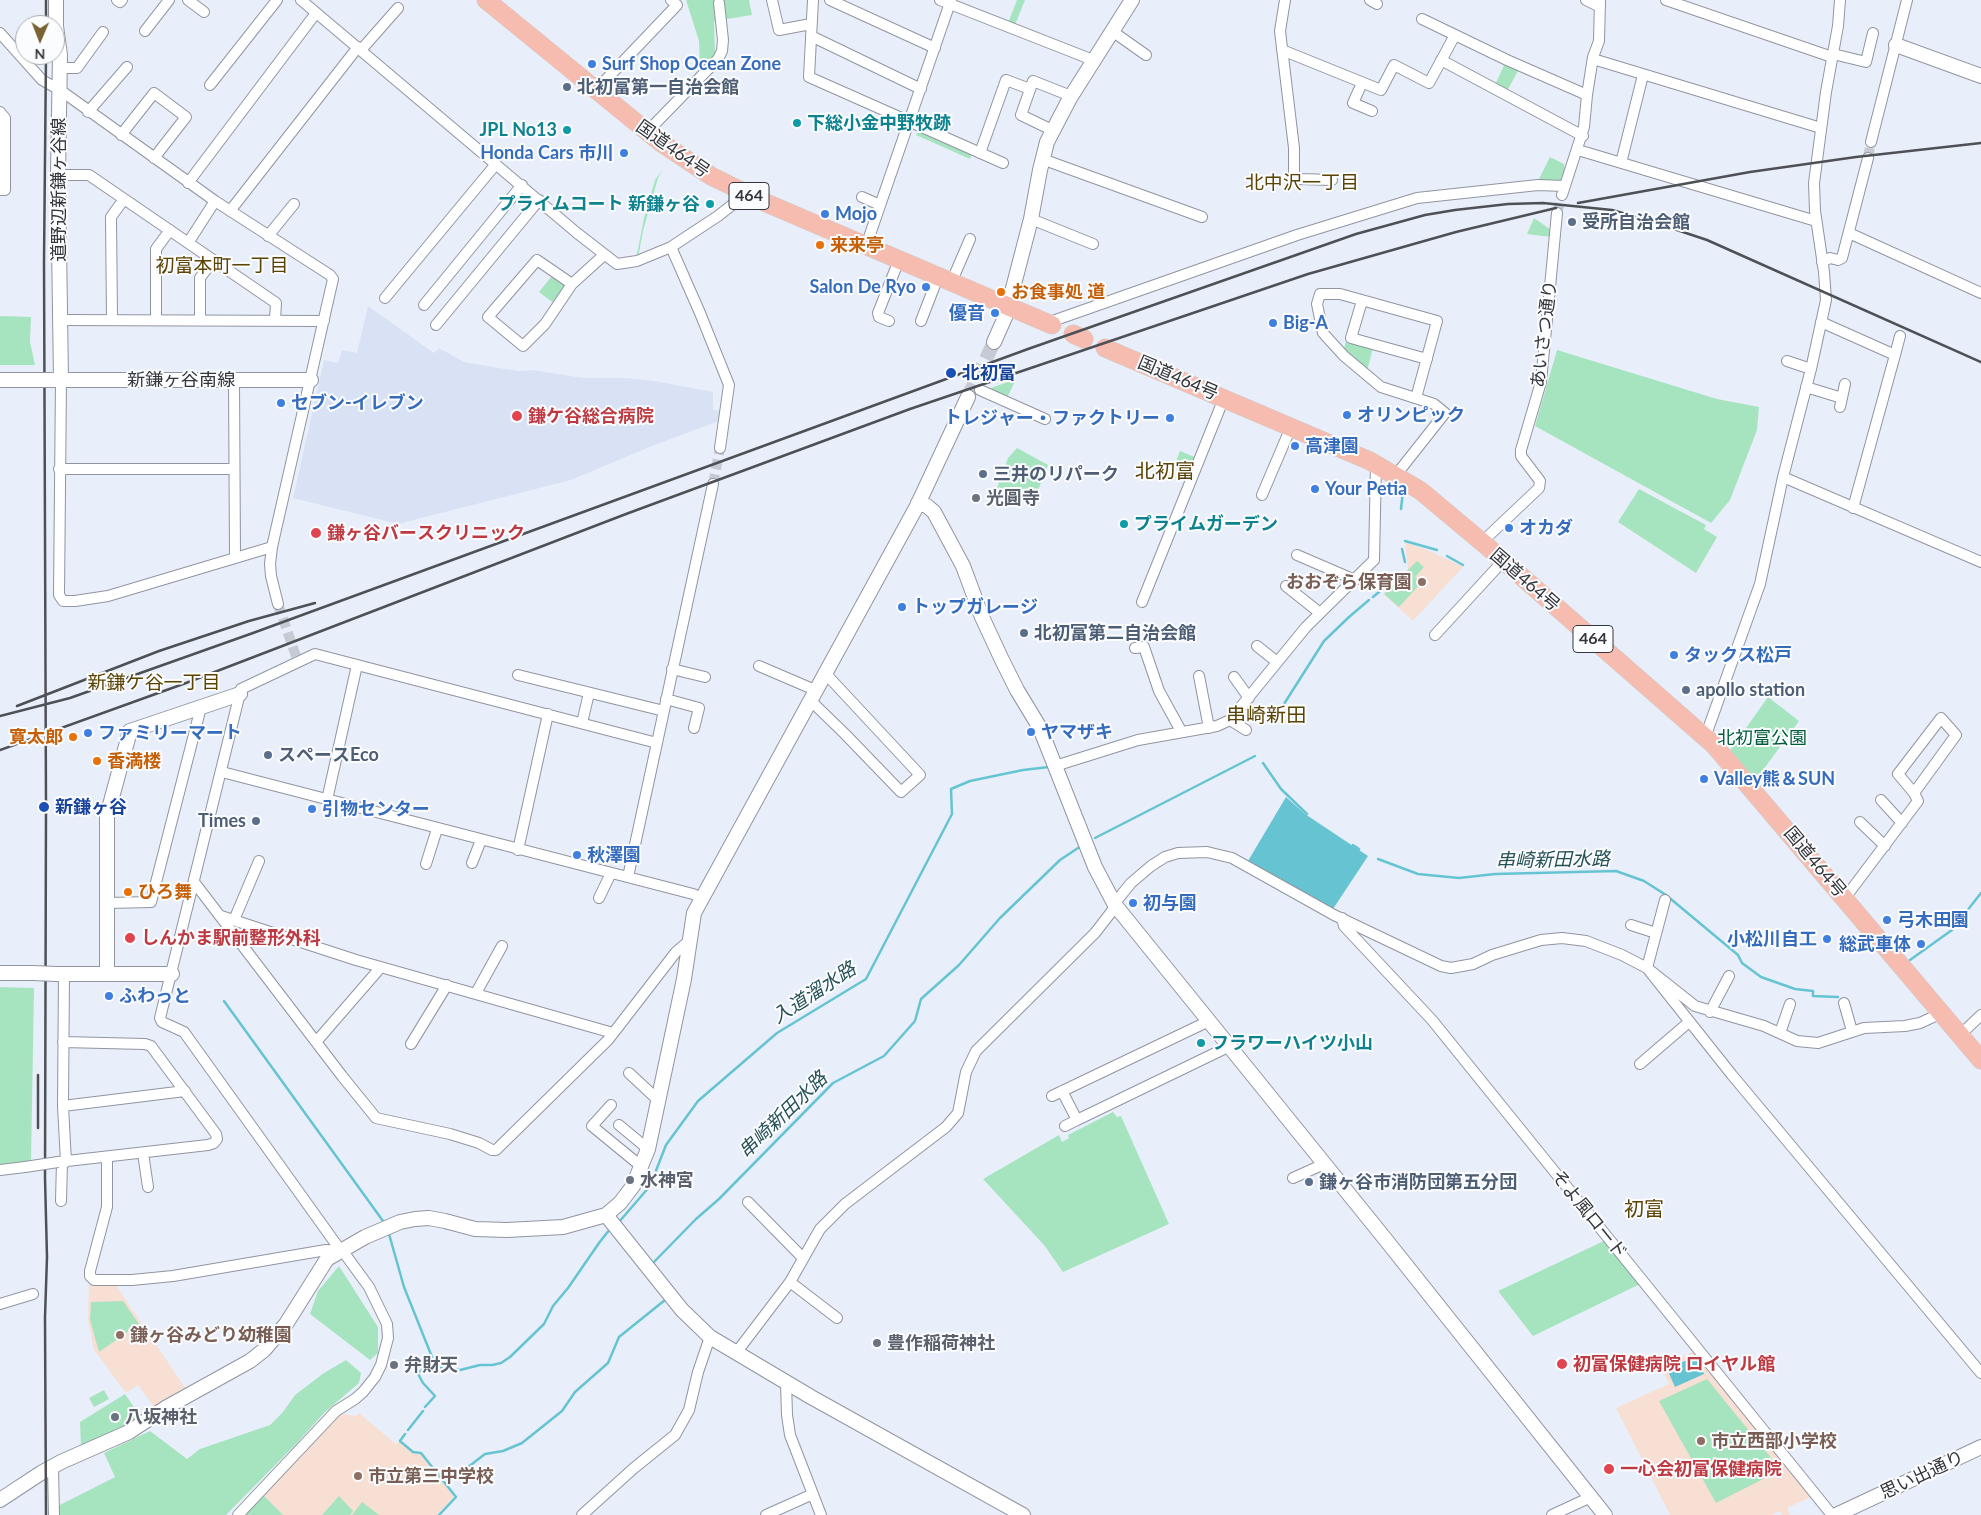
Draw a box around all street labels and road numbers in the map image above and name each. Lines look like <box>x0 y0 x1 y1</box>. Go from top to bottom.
street label: 国道464号 <box>632 116 714 182</box>
street label: 道野辺新鎌ヶ谷線 <box>48 118 70 262</box>
road number: 464 <box>729 182 769 210</box>
street label: あいさつ通り <box>1527 279 1561 389</box>
street label: 国道464号 <box>1135 351 1221 405</box>
street label: 新鎌ヶ谷南線 <box>127 369 235 391</box>
street label: 国道464号 <box>1486 544 1564 616</box>
road number: 464 <box>1573 626 1613 652</box>
street label: 国道464号 <box>1779 822 1851 902</box>
street label: そよ風ロード <box>1547 1165 1631 1263</box>
street label: 思い出通り <box>1877 1446 1967 1504</box>

